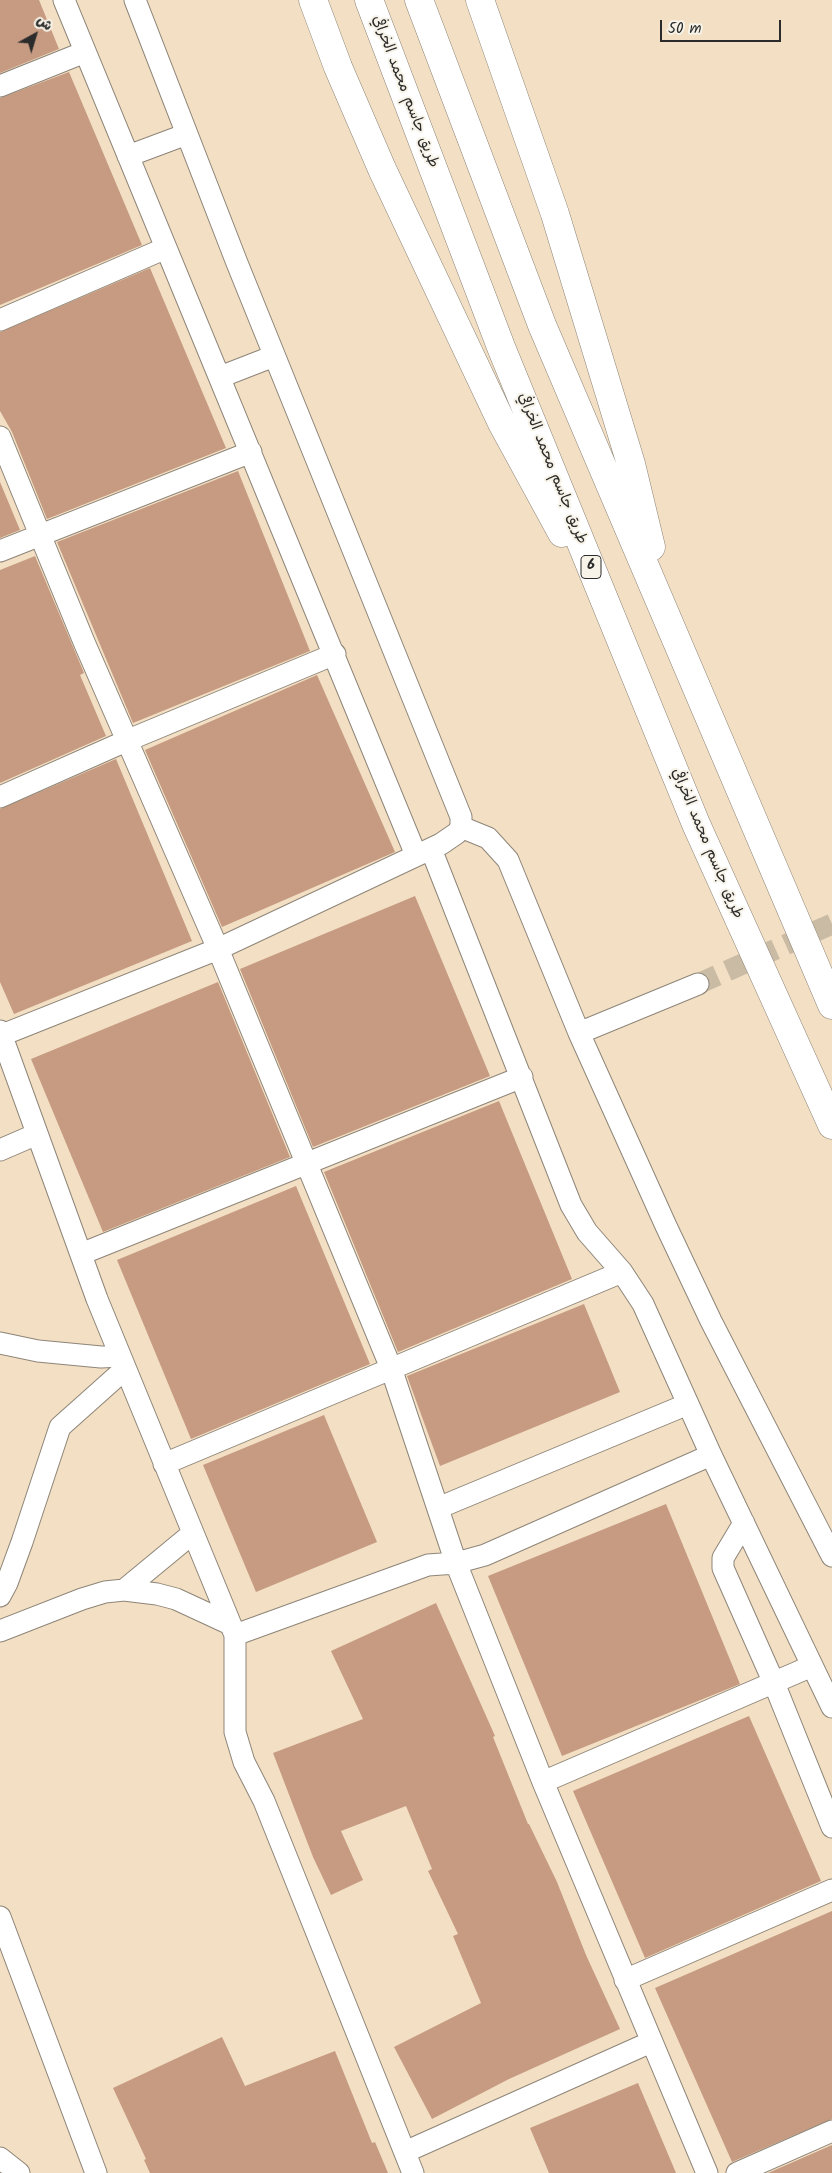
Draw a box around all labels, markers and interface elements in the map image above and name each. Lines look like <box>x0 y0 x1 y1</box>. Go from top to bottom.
north arrow <box>10 10 60 60</box>
text: ش <box>32 10 57 37</box>
scale bar <box>662 10 783 42</box>
street label: طريق جاسم محمد الخرافي <box>367 13 441 171</box>
text: 50 m <box>668 17 702 41</box>
street label: طريق جاسم محمد الخرافي <box>512 391 590 547</box>
road number: 6 <box>581 556 601 578</box>
street label: طريق جاسم محمد الخرافي <box>666 766 746 922</box>

